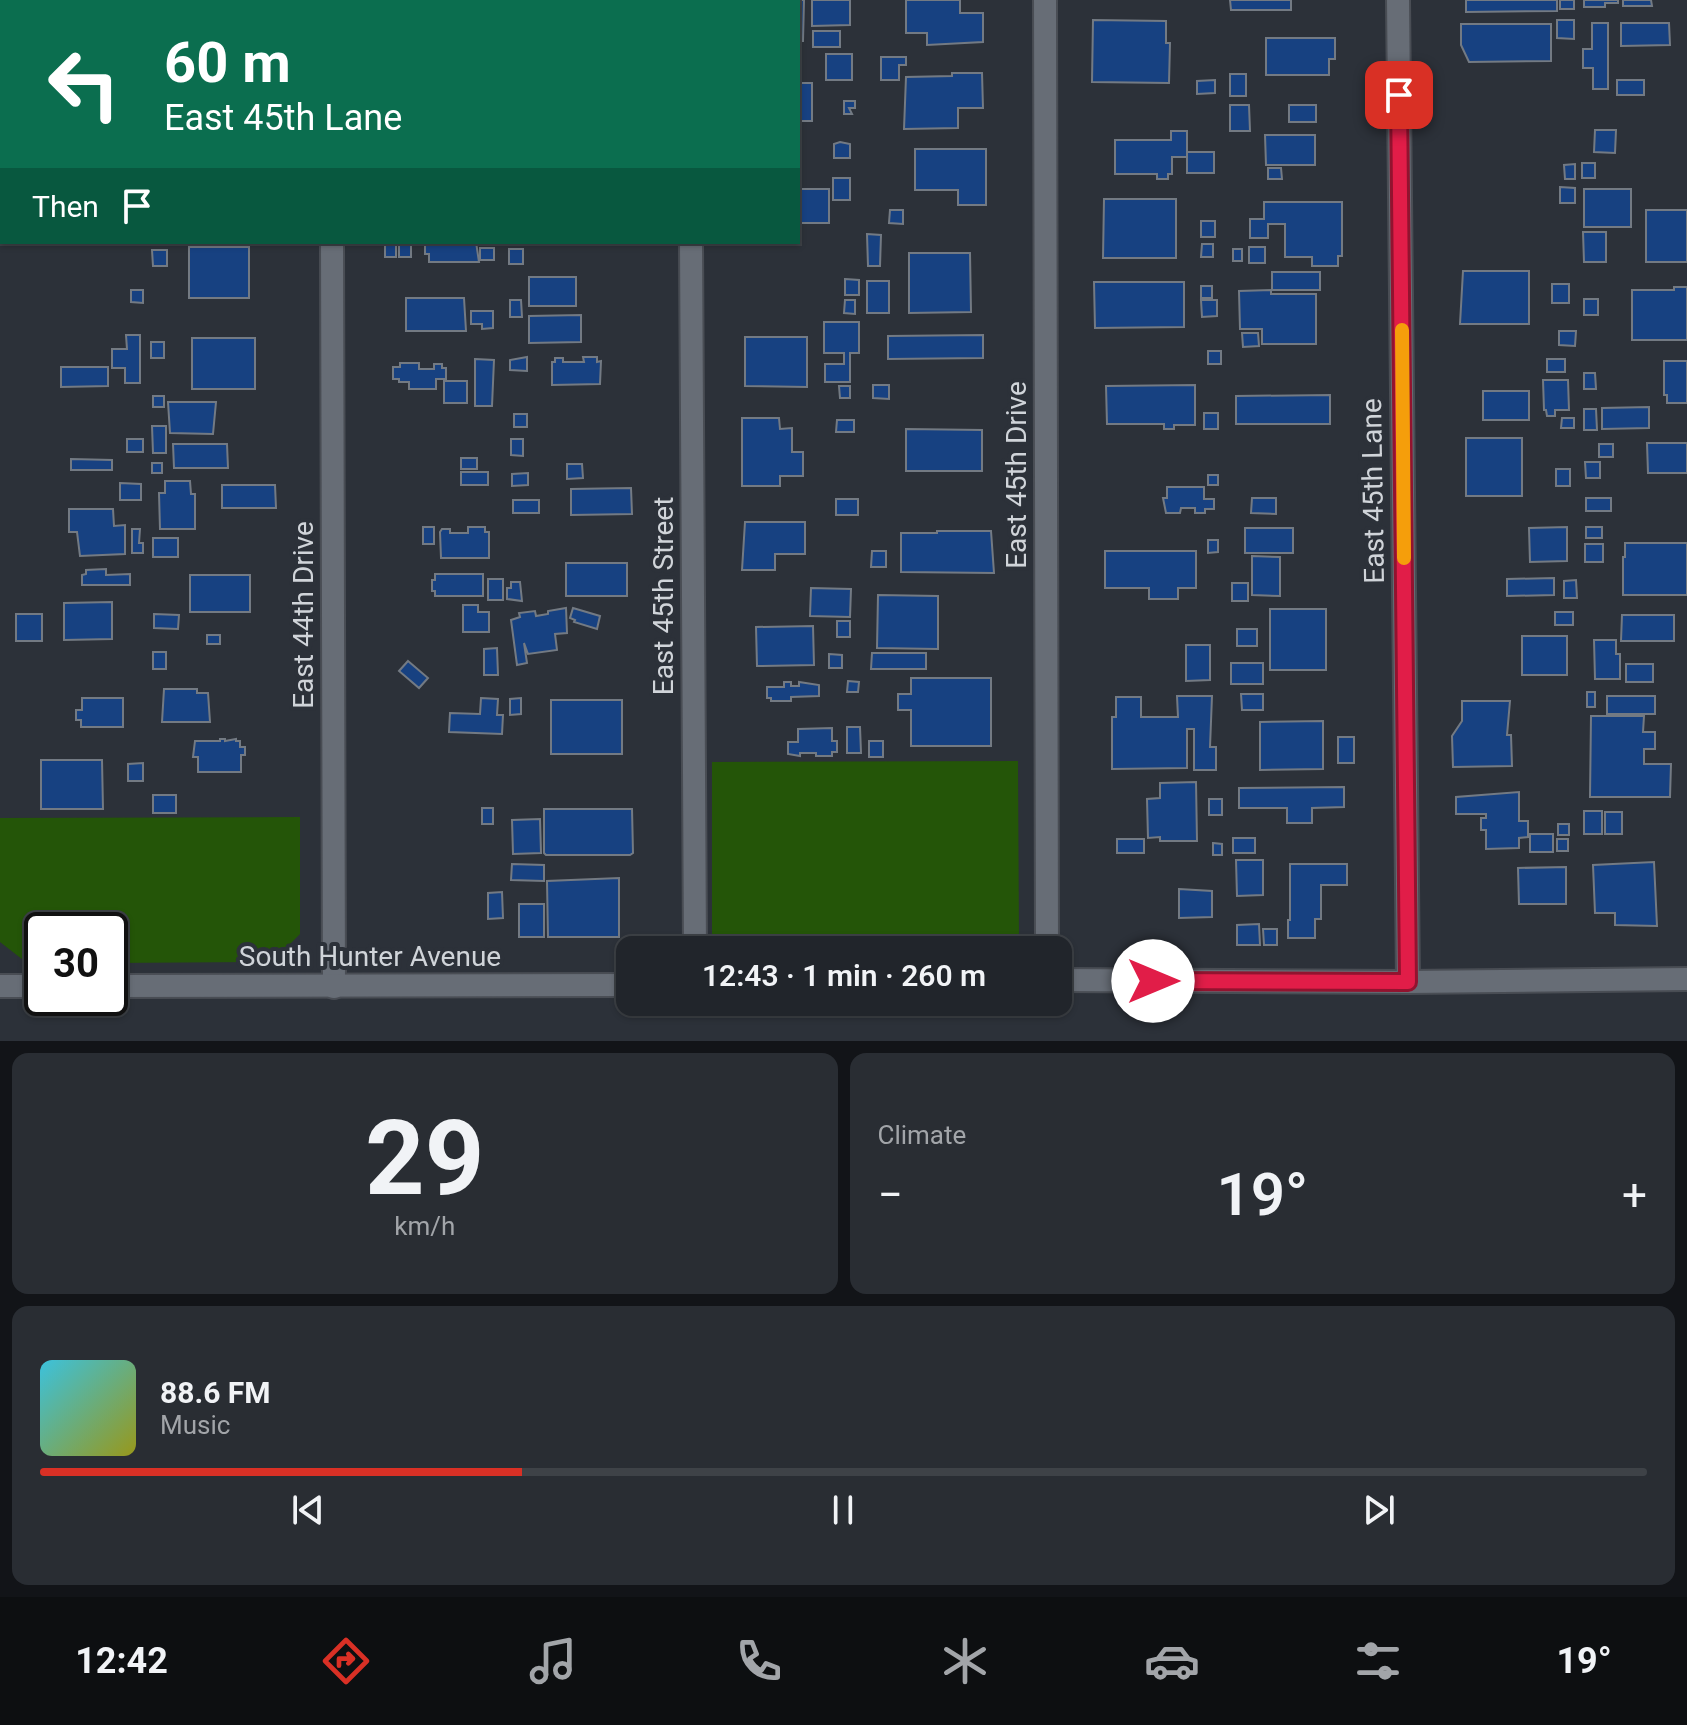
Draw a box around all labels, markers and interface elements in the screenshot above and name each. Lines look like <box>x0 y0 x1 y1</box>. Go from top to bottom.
text: 60 m <box>164 30 291 96</box>
icon: left <box>32 32 136 136</box>
pin <box>1365 61 1433 129</box>
icon: arrive <box>1377 73 1421 117</box>
text: East 45th Lane <box>164 97 402 139</box>
icon: arrive <box>115 184 159 228</box>
text: Then <box>32 189 99 224</box>
street label: East 45th Drive <box>1000 381 1033 569</box>
street label: East 45th Lane <box>1355 398 1391 584</box>
street label: East 45th Street <box>647 497 680 695</box>
street label: East 44th Drive <box>287 521 320 709</box>
speed limit sign: 30 <box>24 912 128 1016</box>
position arrow <box>1111 939 1195 1023</box>
street label: South Hunter Avenue <box>239 940 501 973</box>
text: 12:43 · 1 min · 260 m <box>702 958 986 993</box>
text: 29 <box>365 1098 484 1219</box>
text: Climate <box>878 1120 966 1150</box>
text: 19° <box>1216 1159 1308 1230</box>
text: − <box>878 1169 903 1221</box>
text: + <box>1622 1169 1647 1221</box>
text: km/h <box>394 1211 455 1241</box>
text: 88.6 FM <box>160 1375 271 1410</box>
text: Music <box>160 1410 230 1440</box>
icon: previous <box>286 1488 330 1532</box>
icon: pause <box>821 1488 865 1532</box>
icon: next <box>1357 1488 1401 1532</box>
icon: directions <box>318 1633 374 1689</box>
icon: music <box>525 1633 581 1689</box>
icon: phone <box>731 1633 787 1689</box>
icon: climate <box>937 1633 993 1689</box>
icon: car <box>1144 1633 1200 1689</box>
icon: filters <box>1350 1633 1406 1689</box>
text: 12:42 <box>75 1640 168 1682</box>
text: 19° <box>1556 1640 1612 1682</box>

